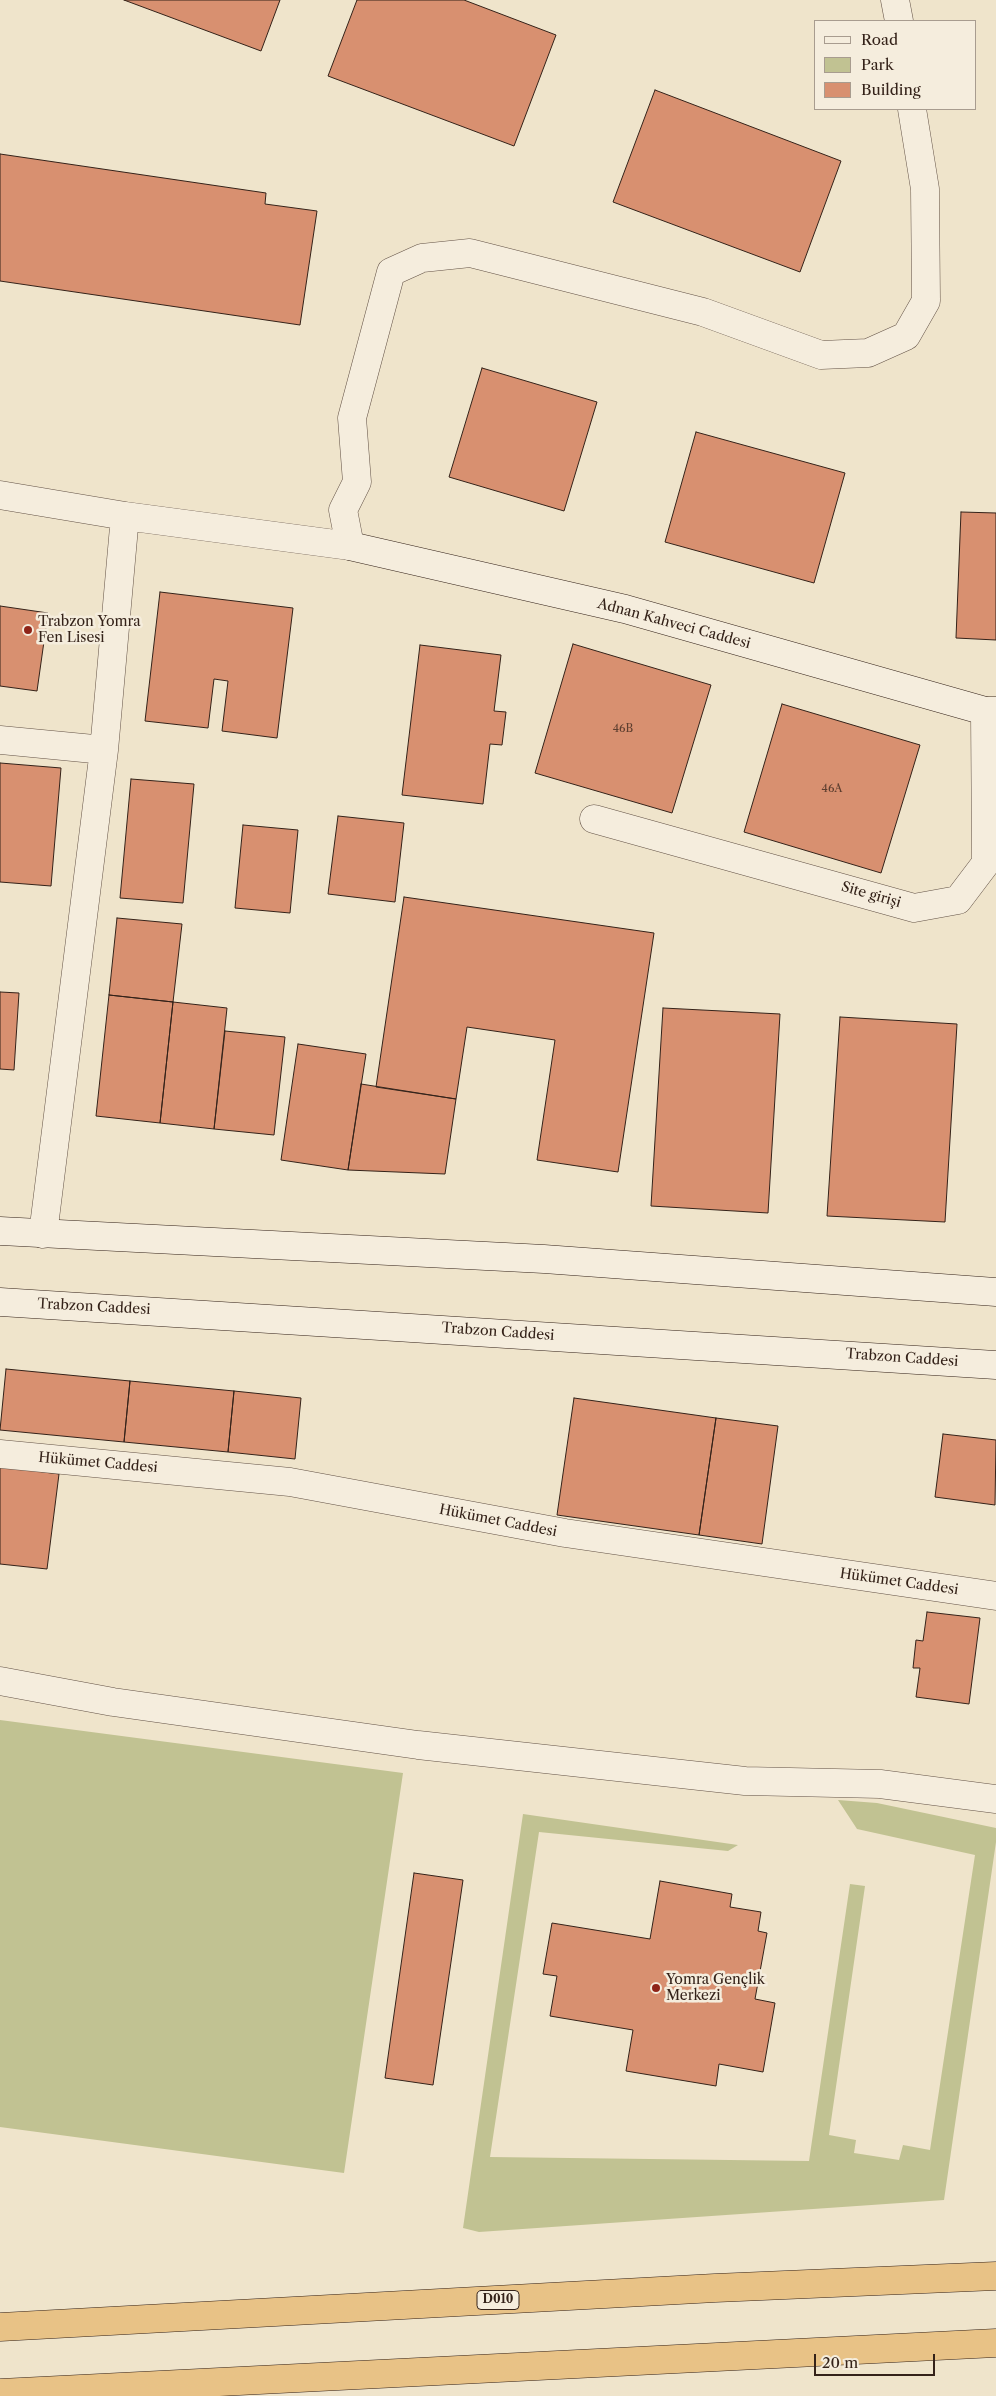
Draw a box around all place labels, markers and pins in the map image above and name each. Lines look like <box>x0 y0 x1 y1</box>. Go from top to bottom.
place label: Trabzon Yomra Fen Lisesi <box>38 614 141 646</box>
marker: Trabzon Yomra Fen Lisesi <box>22 624 34 636</box>
place label: Yomra Gençlik Merkezi <box>666 1972 765 2004</box>
marker: Yomra Gençlik Merkezi <box>650 1982 662 1994</box>

